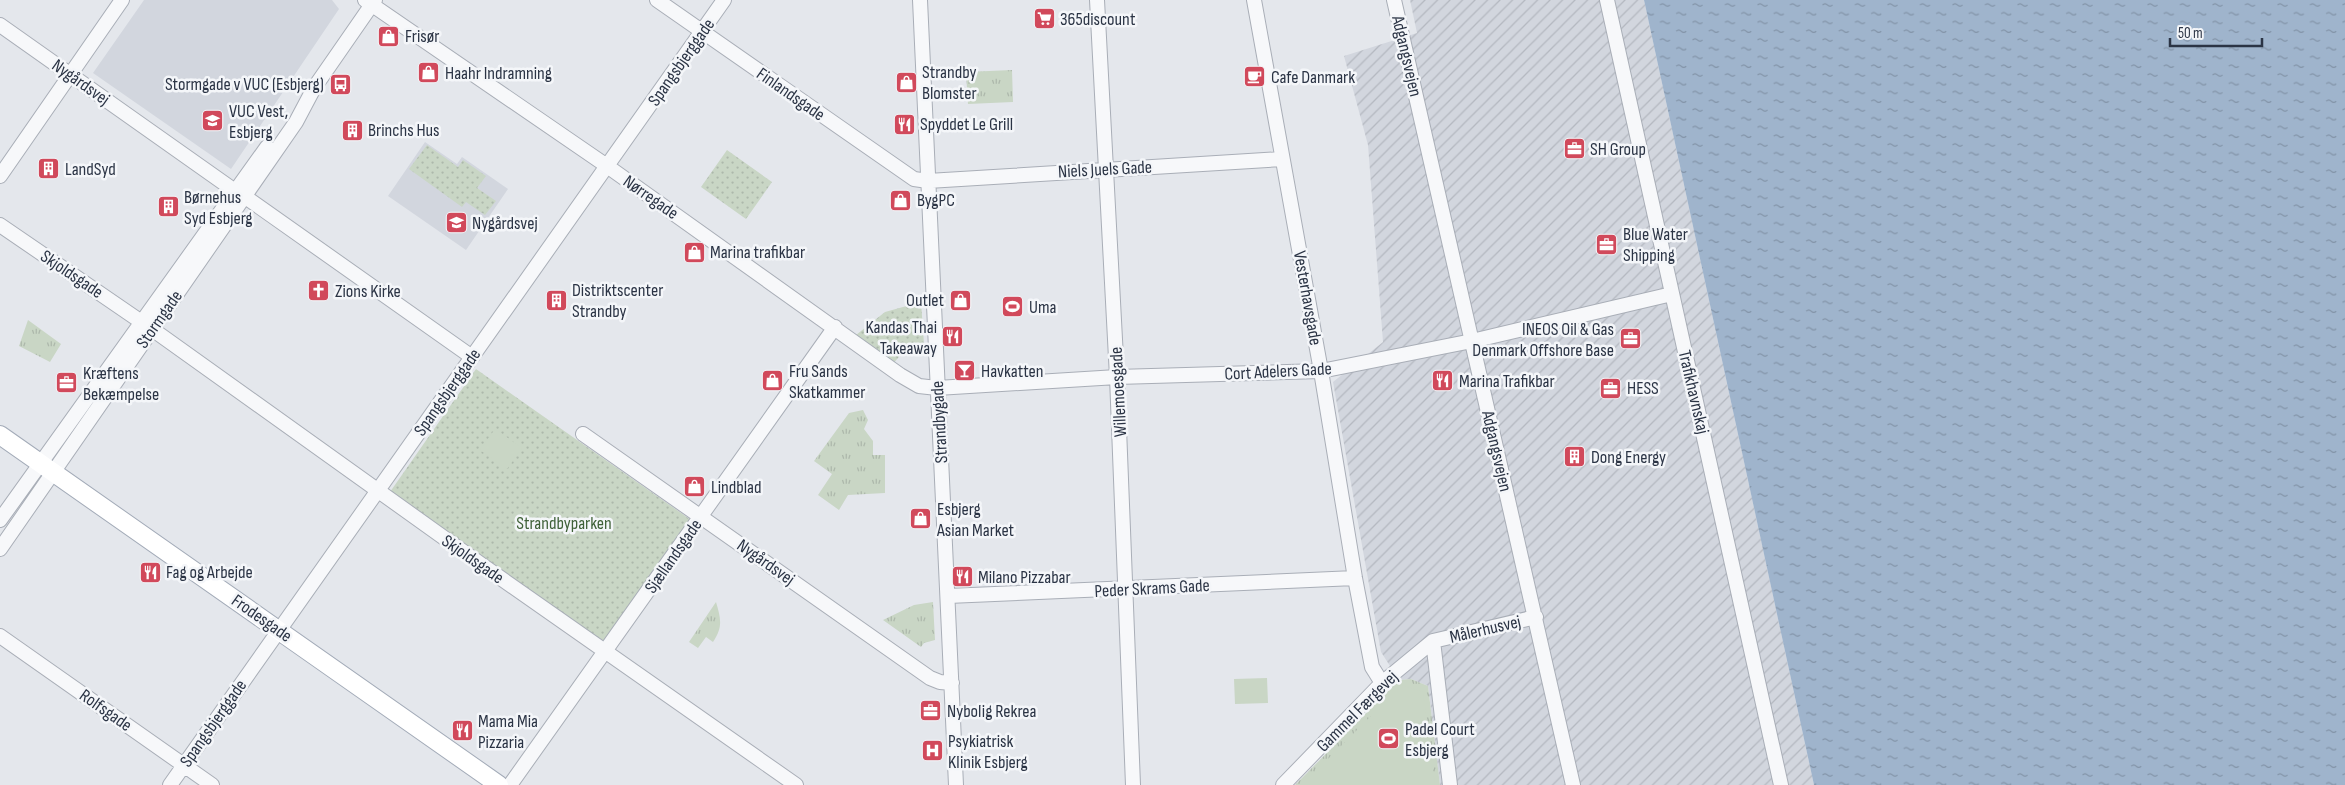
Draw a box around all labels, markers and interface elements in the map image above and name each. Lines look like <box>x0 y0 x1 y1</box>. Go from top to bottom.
supermarket icon: 365discount <box>1032 7 1056 31</box>
place label: 365discount <box>1060 9 1136 30</box>
street label: Adgangsvejen <box>1387 13 1426 99</box>
street label: Spangsbjerggade <box>644 15 719 110</box>
scale bar <box>2170 15 2262 47</box>
shop icon: Frisør <box>377 24 401 48</box>
text: 50 m <box>2178 24 2203 43</box>
place label: Frisør <box>405 26 439 47</box>
street label: Nygårdsvej <box>48 55 114 110</box>
shop icon: Haahr Indramning <box>417 61 441 85</box>
place label: Strandby Blomster <box>922 62 977 104</box>
place label: Haahr Indramning <box>445 63 552 84</box>
street label: Finlandsgade <box>752 63 829 126</box>
cafe icon: Cafe Danmark <box>1243 65 1267 89</box>
place label: Cafe Danmark <box>1271 67 1355 88</box>
shop icon: Strandby Blomster <box>894 70 918 94</box>
bus stop icon: Stormgade v VUC (Esbjerg) <box>328 72 352 96</box>
place label: Stormgade v VUC (Esbjerg) <box>165 74 324 95</box>
place label: VUC Vest, Esbjerg <box>229 101 288 143</box>
school or university icon: VUC Vest, Esbjerg <box>201 109 225 133</box>
restaurant icon: Spyddet Le Grill <box>892 112 916 136</box>
place label: Spyddet Le Grill <box>920 114 1013 135</box>
building icon: Brinchs Hus <box>340 118 364 142</box>
place label: Brinchs Hus <box>368 120 440 141</box>
office icon: SH Group <box>1562 137 1586 161</box>
place label: SH Group <box>1590 139 1646 160</box>
building icon: LandSyd <box>37 157 61 181</box>
street label: Niels Juels Gade <box>1057 157 1153 182</box>
place label: LandSyd <box>65 159 116 180</box>
street label: Nørregade <box>619 171 682 224</box>
place label: Børnehus Syd Esbjerg <box>184 187 253 229</box>
shop icon: BygPC <box>889 188 913 212</box>
place label: BygPC <box>917 190 955 211</box>
building icon: Børnehus Syd Esbjerg <box>156 195 180 219</box>
school or university icon: Nygårdsvej <box>444 211 468 235</box>
place label: Nygårdsvej <box>472 213 538 234</box>
place label: Blue Water Shipping <box>1623 224 1688 266</box>
office icon: Blue Water Shipping <box>1595 232 1619 256</box>
shop icon: Marina trafikbar <box>682 240 706 264</box>
place label: Marina trafikbar <box>710 242 805 263</box>
street label: Skjoldsgade <box>36 246 107 303</box>
street label: Vesterhavsgade <box>1289 249 1326 347</box>
church icon: Zions Kirke <box>307 279 331 303</box>
place label: Distriktscenter Strandby <box>572 280 663 322</box>
place label: Zions Kirke <box>335 281 401 302</box>
street label: Stormgade <box>132 286 187 352</box>
building icon: Distriktscenter Strandby <box>544 288 568 312</box>
shop icon: Outlet <box>948 288 972 312</box>
place label: Outlet <box>906 290 944 311</box>
sports icon: Uma <box>1001 295 1025 319</box>
place label: Uma <box>1029 297 1056 318</box>
place label: Kandas Thai Takeaway <box>865 317 937 359</box>
place label: INEOS Oil & Gas Denmark Offshore Base <box>1472 319 1614 361</box>
restaurant icon: Kandas Thai Takeaway <box>941 325 965 349</box>
office icon: INEOS Oil & Gas Denmark Offshore Base <box>1618 327 1642 351</box>
street label: Spangsbjerggade <box>410 345 485 440</box>
street label: Willemoesgade <box>1106 346 1131 438</box>
street label: Trafikhavnskaj <box>1674 348 1713 436</box>
street label: Cort Adelers Gade <box>1224 358 1332 385</box>
bar icon: Havkatten <box>953 359 977 383</box>
place label: Fru Sands Skatkammer <box>789 361 865 403</box>
place label: Havkatten <box>981 361 1043 382</box>
place label: Kræftens Bekæmpelse <box>83 363 159 405</box>
shop icon: Fru Sands Skatkammer <box>761 369 785 393</box>
restaurant icon: Marina Trafikbar <box>1431 369 1455 393</box>
office icon: Kræftens Bekæmpelse <box>55 371 79 395</box>
place label: Marina Trafikbar <box>1459 371 1555 392</box>
office icon: HESS <box>1599 376 1623 400</box>
place label: HESS <box>1627 378 1659 399</box>
street label: Strandbygade <box>927 380 952 464</box>
street label: Adgangsvejen <box>1477 408 1516 494</box>
building icon: Dong Energy <box>1563 445 1587 469</box>
place label: Dong Energy <box>1591 447 1666 468</box>
shop icon: Lindblad <box>683 475 707 499</box>
place label: Lindblad <box>711 477 761 498</box>
place label: Esbjerg Asian Market <box>936 499 1015 541</box>
shop icon: Esbjerg Asian Market <box>909 507 933 531</box>
park label: Strandbyparken <box>516 513 612 534</box>
street label: Sjællandsgade <box>640 515 707 597</box>
street label: Skjoldsgade <box>438 530 508 588</box>
street label: Nygårdsvej <box>733 535 799 590</box>
restaurant icon: Fag og Arbejde <box>138 560 162 584</box>
place label: Fag og Arbejde <box>166 562 253 583</box>
restaurant icon: Milano Pizzabar <box>950 565 974 589</box>
place label: Milano Pizzabar <box>978 567 1071 588</box>
street label: Peder Skrams Gade <box>1094 575 1210 602</box>
street label: Frodesgade <box>227 590 296 647</box>
street label: Målerhusvej <box>1448 611 1523 648</box>
street label: Gammel Færgevej <box>1313 667 1402 756</box>
street label: Spangsbjerggade <box>176 676 251 771</box>
street label: Rolfsgade <box>75 685 136 736</box>
office icon: Nybolig Rekrea <box>919 699 943 723</box>
place label: Nybolig Rekrea <box>947 701 1037 722</box>
place label: Mama Mia Pizzaria <box>478 711 538 753</box>
restaurant icon: Mama Mia Pizzaria <box>450 719 474 743</box>
place label: Padel Court Esbjerg <box>1405 719 1475 761</box>
sports icon: Padel Court Esbjerg <box>1377 727 1401 751</box>
place label: Psykiatrisk Klinik Esbjerg <box>948 731 1028 773</box>
hospital icon: Psykiatrisk Klinik Esbjerg <box>920 739 944 763</box>

